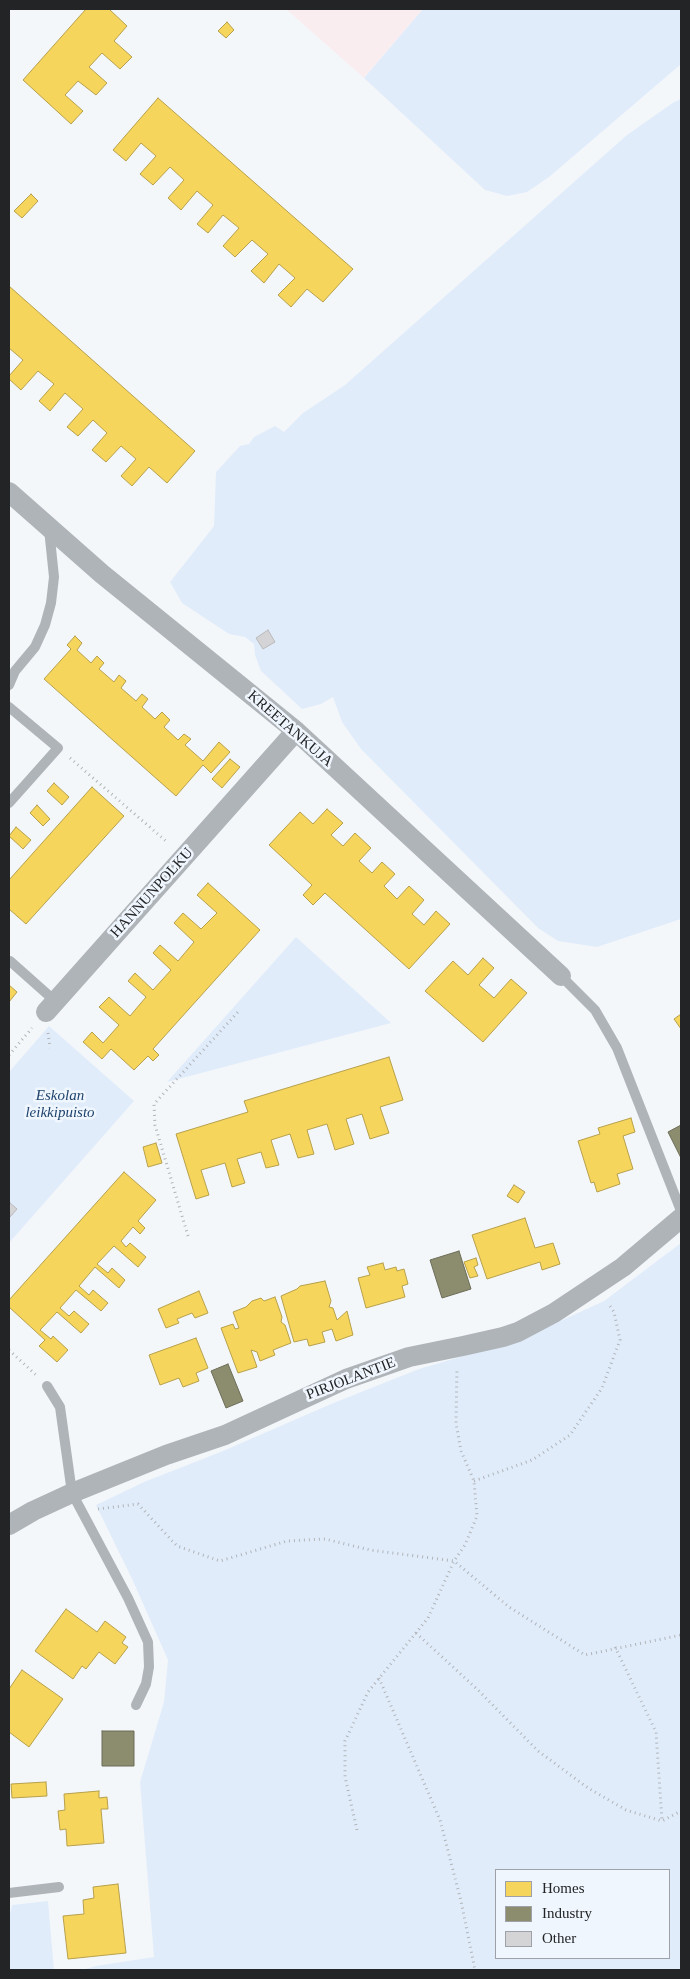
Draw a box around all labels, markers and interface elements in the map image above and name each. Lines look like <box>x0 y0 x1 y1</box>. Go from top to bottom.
street label: KREETANKUJA <box>244 687 336 771</box>
street label: HANNUNPOLKU <box>107 844 197 942</box>
park label: Eskolan leikkipuisto <box>25 1087 95 1122</box>
street label: PIRJOLANTIE <box>304 1354 398 1404</box>
legend <box>495 1869 670 1959</box>
text: Homes <box>542 1880 585 1896</box>
text: Industry <box>542 1905 592 1921</box>
text: Other <box>542 1930 576 1946</box>

